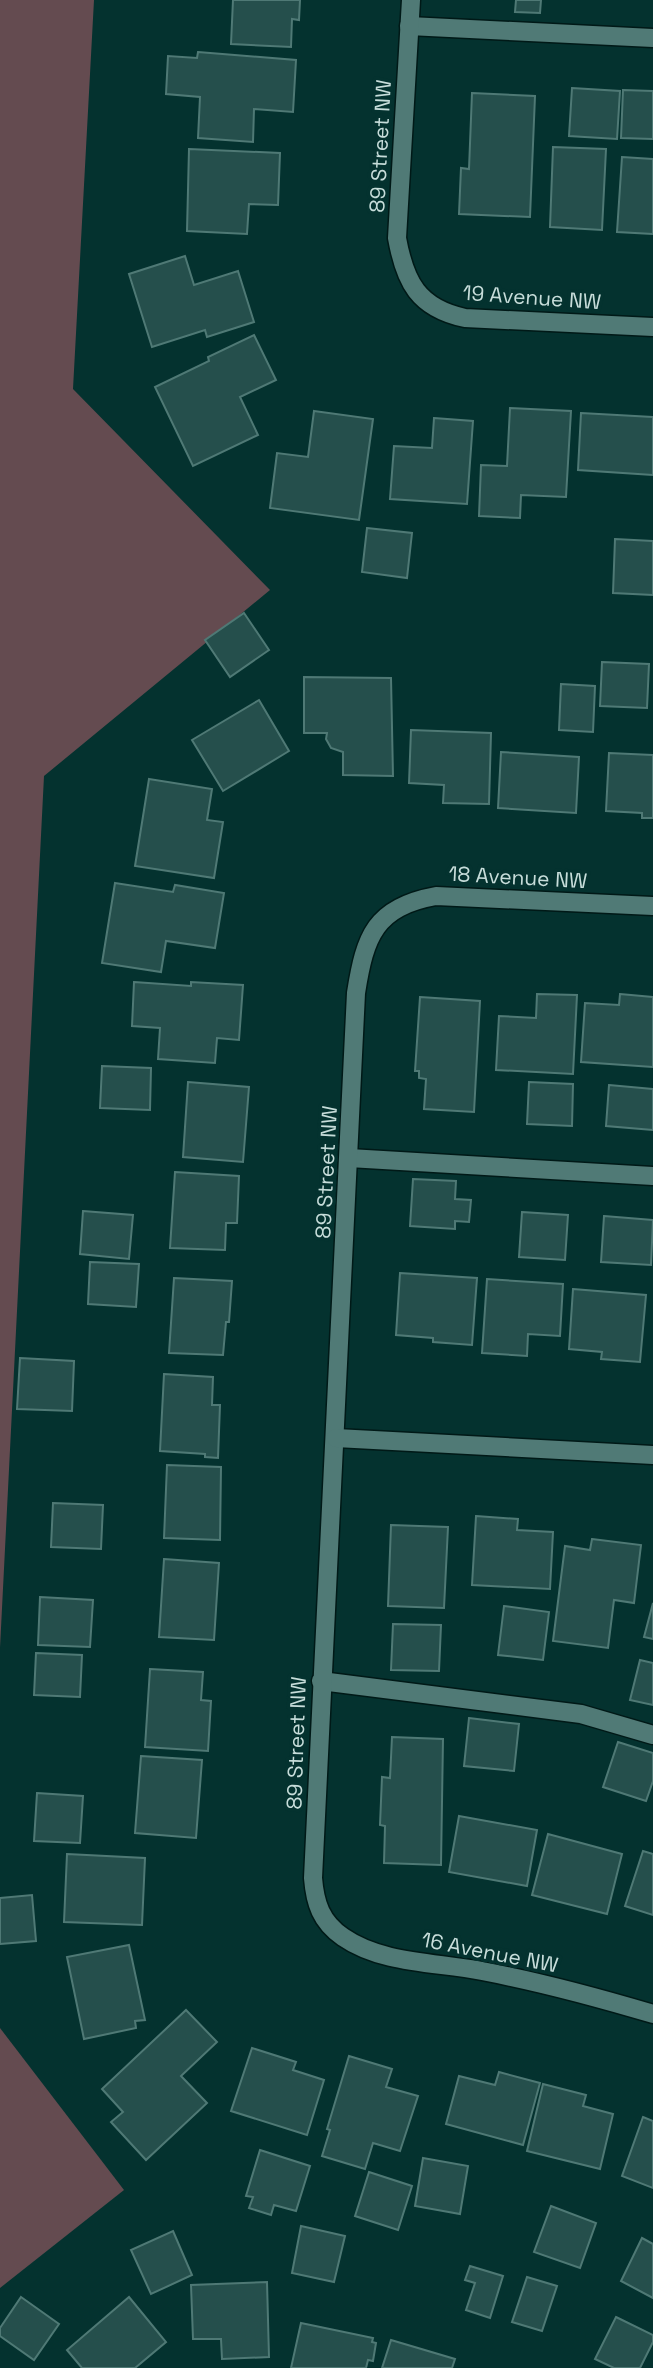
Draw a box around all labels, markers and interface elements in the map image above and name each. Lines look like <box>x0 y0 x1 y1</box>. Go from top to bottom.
street label: 89 Street NW <box>363 79 397 213</box>
street label: 19 Avenue NW <box>462 279 602 315</box>
street label: 18 Avenue NW <box>448 860 588 894</box>
street label: 89 Street NW <box>309 1105 343 1239</box>
street label: 89 Street NW <box>280 1676 312 1810</box>
street label: 16 Avenue NW <box>419 1926 561 1978</box>

